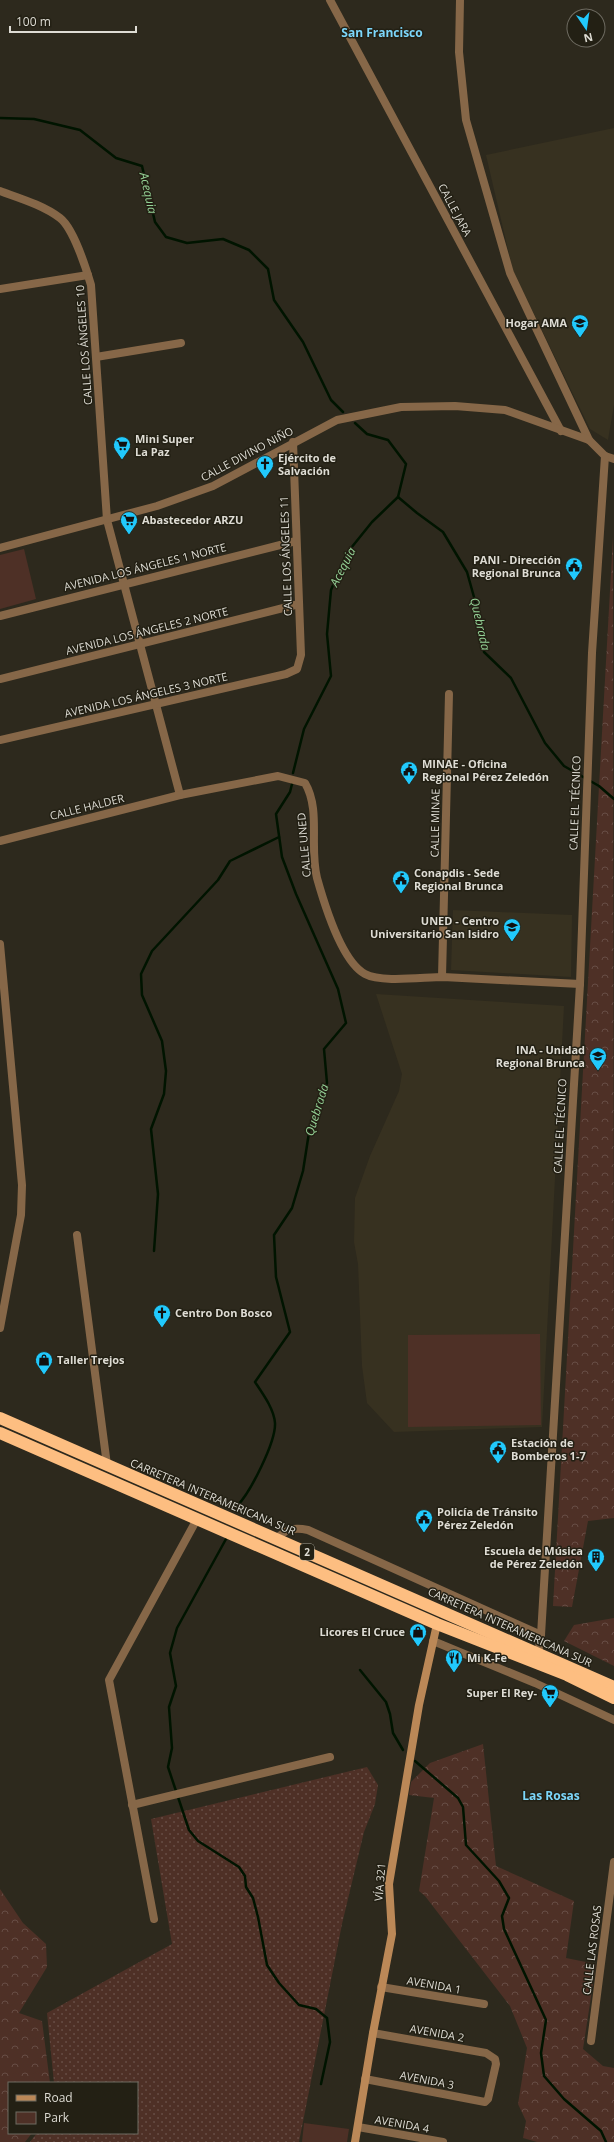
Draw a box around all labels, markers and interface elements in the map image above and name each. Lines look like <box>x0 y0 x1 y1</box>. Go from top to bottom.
scale bar <box>10 8 136 34</box>
north arrow <box>566 8 606 48</box>
text: 100 m <box>16 13 51 30</box>
district label: San Francisco <box>341 24 423 41</box>
text: N <box>582 30 594 47</box>
water label: Acequia <box>135 170 162 215</box>
street label: CALLE JARA <box>435 181 476 239</box>
street label: CALLE LOS ÁNGELES 10 <box>72 285 95 406</box>
school or university icon: Hogar AMA <box>570 313 590 338</box>
place label: Hogar AMA <box>506 315 567 330</box>
street label: CALLE DIVINO NIÑO <box>198 423 296 484</box>
place label: Mini Super La Paz <box>135 431 194 459</box>
supermarket icon: Mini Super La Paz <box>112 435 132 460</box>
place label: Ejército de Salvación <box>278 450 336 478</box>
church icon: Ejército de Salvación <box>255 454 275 479</box>
street label: CALLE LOS ÁNGELES 11 <box>276 496 295 616</box>
supermarket icon: Abastecedor ARZU <box>119 510 139 535</box>
place label: Abastecedor ARZU <box>142 512 243 527</box>
street label: AVENIDA LOS ÁNGELES 1 NORTE <box>62 539 228 594</box>
water label: Acequia <box>325 544 360 590</box>
place label: PANI - Dirección Regional Brunca <box>472 552 561 580</box>
public building icon: PANI - Dirección Regional Brunca <box>564 556 584 581</box>
water label: Quebrada <box>466 596 495 652</box>
street label: AVENIDA LOS ÁNGELES 2 NORTE <box>64 603 230 658</box>
street label: AVENIDA LOS ÁNGELES 3 NORTE <box>63 668 229 721</box>
street label: CALLE EL TÉCNICO <box>565 755 584 851</box>
place label: MINAE - Oficina Regional Pérez Zeledón <box>422 756 549 784</box>
public building icon: MINAE - Oficina Regional Pérez Zeledón <box>399 760 419 785</box>
street label: CALLE MINAE <box>426 789 443 857</box>
street label: CALLE HALDER <box>48 790 126 823</box>
street label: CALLE UNED <box>293 812 314 878</box>
place label: Conapdis - Sede Regional Brunca <box>414 865 503 893</box>
public building icon: Conapdis - Sede Regional Brunca <box>391 869 411 894</box>
place label: UNED - Centro Universitario San Isidro <box>370 913 499 941</box>
school or university icon: UNED - Centro Universitario San Isidro <box>502 917 522 942</box>
place label: INA - Unidad Regional Brunca <box>496 1042 585 1070</box>
school or university icon: INA - Unidad Regional Brunca <box>588 1046 608 1071</box>
street label: CALLE EL TÉCNICO <box>550 1078 569 1174</box>
water label: Quebrada <box>301 1081 333 1138</box>
church icon: Centro Don Bosco <box>152 1303 172 1328</box>
place label: Centro Don Bosco <box>175 1305 273 1320</box>
shop icon: Taller Trejos <box>34 1350 54 1375</box>
place label: Taller Trejos <box>57 1352 125 1367</box>
place label: Estación de Bomberos 1-7 <box>511 1435 586 1463</box>
public building icon: Estación de Bomberos 1-7 <box>488 1439 508 1464</box>
street label: CARRETERA INTERAMERICANA SUR <box>128 1455 298 1538</box>
place label: Policía de Tránsito Pérez Zeledón <box>437 1504 538 1532</box>
public building icon: Policía de Tránsito Pérez Zeledón <box>414 1508 434 1533</box>
place label: Escuela de Música de Pérez Zeledón <box>484 1543 583 1571</box>
road number: 2 <box>300 1544 314 1560</box>
building icon: Escuela de Música de Pérez Zeledón <box>586 1547 606 1572</box>
street label: CARRETERA INTERAMERICANA SUR <box>426 1583 595 1670</box>
shop icon: Licores El Cruce <box>408 1622 428 1647</box>
place label: Licores El Cruce <box>319 1624 405 1639</box>
restaurant icon: Mi K-Fe <box>444 1648 464 1673</box>
place label: Mi K-Fe <box>467 1650 507 1665</box>
supermarket icon: Super El Rey- <box>540 1683 560 1708</box>
place label: Super El Rey- <box>466 1685 537 1700</box>
district label: Las Rosas <box>522 1787 580 1804</box>
street label: VÍA 321 <box>370 1862 389 1902</box>
street label: CALLE LAS ROSAS <box>579 1904 604 1996</box>
street label: AVENIDA 1 <box>406 1972 463 1997</box>
street label: AVENIDA 2 <box>409 2020 466 2045</box>
street label: AVENIDA 3 <box>399 2067 456 2092</box>
legend <box>8 2082 138 2134</box>
text: Road <box>44 2089 73 2106</box>
text: Park <box>44 2109 70 2126</box>
street label: AVENIDA 4 <box>374 2111 431 2136</box>

